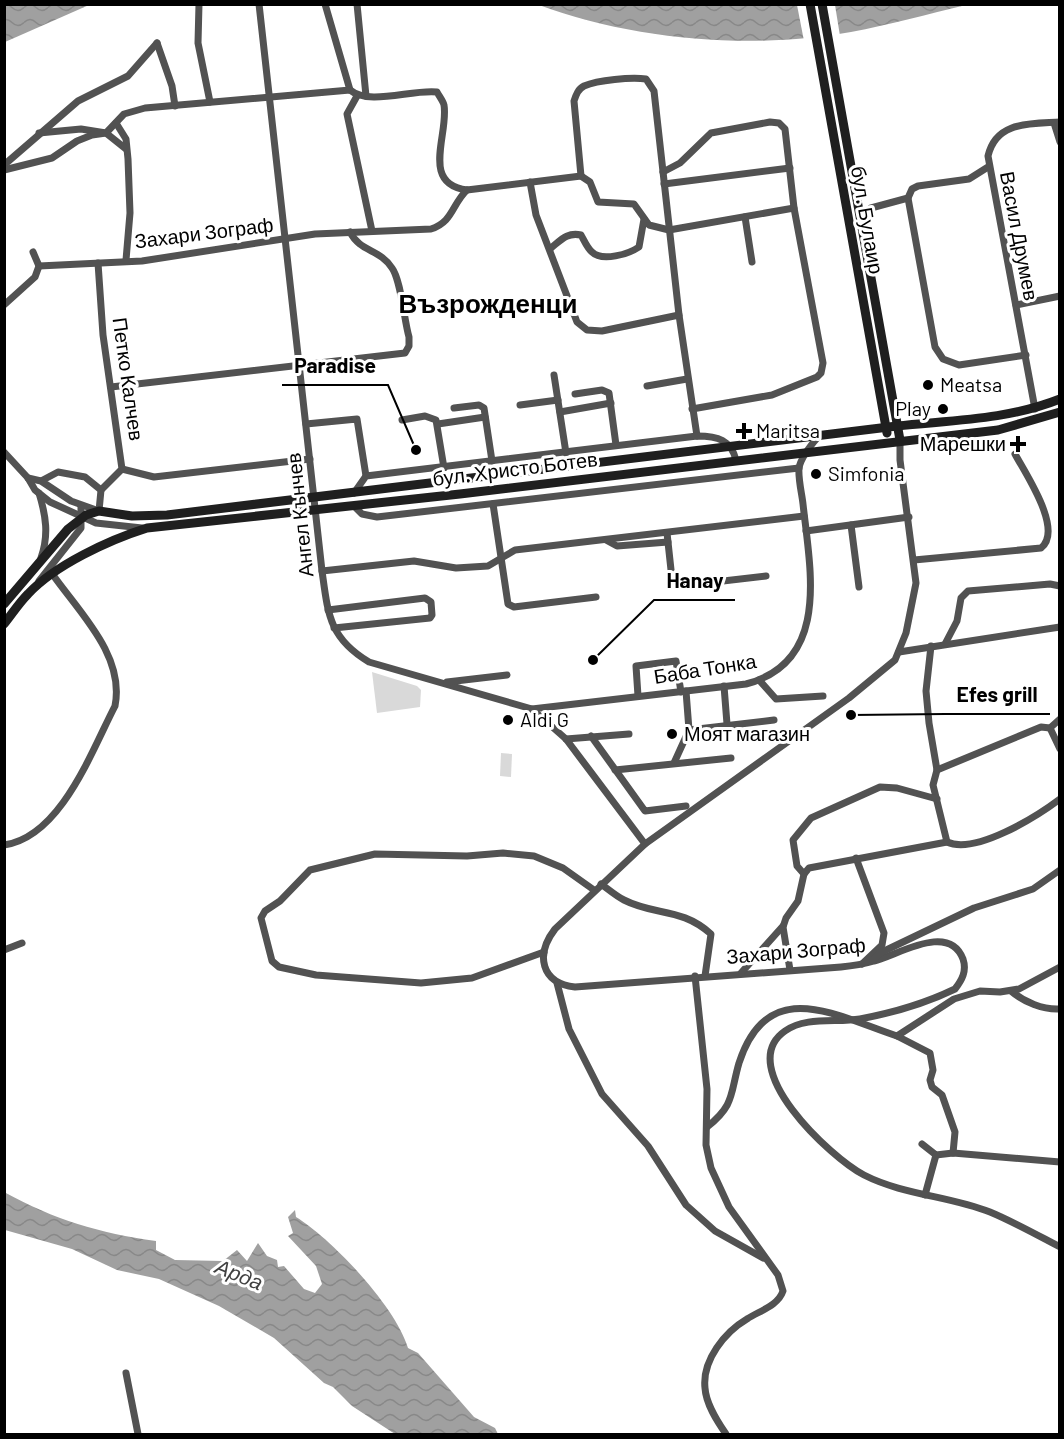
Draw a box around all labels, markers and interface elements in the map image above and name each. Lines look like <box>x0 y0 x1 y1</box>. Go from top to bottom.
street label: бул. Булаир <box>847 164 889 276</box>
street label: Васил Друмев <box>996 169 1044 302</box>
street label: Захари Зограф <box>133 212 275 252</box>
district label: Възрожденци <box>398 287 578 318</box>
street label: Петко Калчев <box>108 316 150 442</box>
callout: Paradise <box>282 346 388 385</box>
text: Paradise <box>294 352 376 377</box>
place label: Meatsa <box>940 372 1002 396</box>
marker: Meatsa <box>921 378 935 392</box>
place label: Play <box>895 396 931 420</box>
marker: Play <box>936 402 950 416</box>
place label: Maritsa <box>756 418 820 442</box>
marker: Maritsa <box>737 424 751 438</box>
place label: Марешки <box>920 431 1006 455</box>
marker: Марешки <box>1011 437 1025 451</box>
street label: бул. Христо Ботев <box>431 446 599 490</box>
street label: Ангел Кънчев <box>281 452 317 578</box>
place label: Simfonia <box>828 461 905 485</box>
marker: Simfonia <box>809 467 823 481</box>
callout: Hanay <box>654 561 735 600</box>
text: Hanay <box>666 567 724 592</box>
street label: Баба Тонка <box>652 648 759 688</box>
callout: Efes grill <box>945 675 1050 714</box>
text: Efes grill <box>956 681 1038 706</box>
place label: Aldi G <box>520 707 569 731</box>
marker: Aldi G <box>501 713 515 727</box>
place label: Моят магазин <box>684 721 810 745</box>
marker: Моят магазин <box>665 727 679 741</box>
street label: Захари Зограф <box>725 932 866 968</box>
water label: Арда <box>210 1252 267 1294</box>

